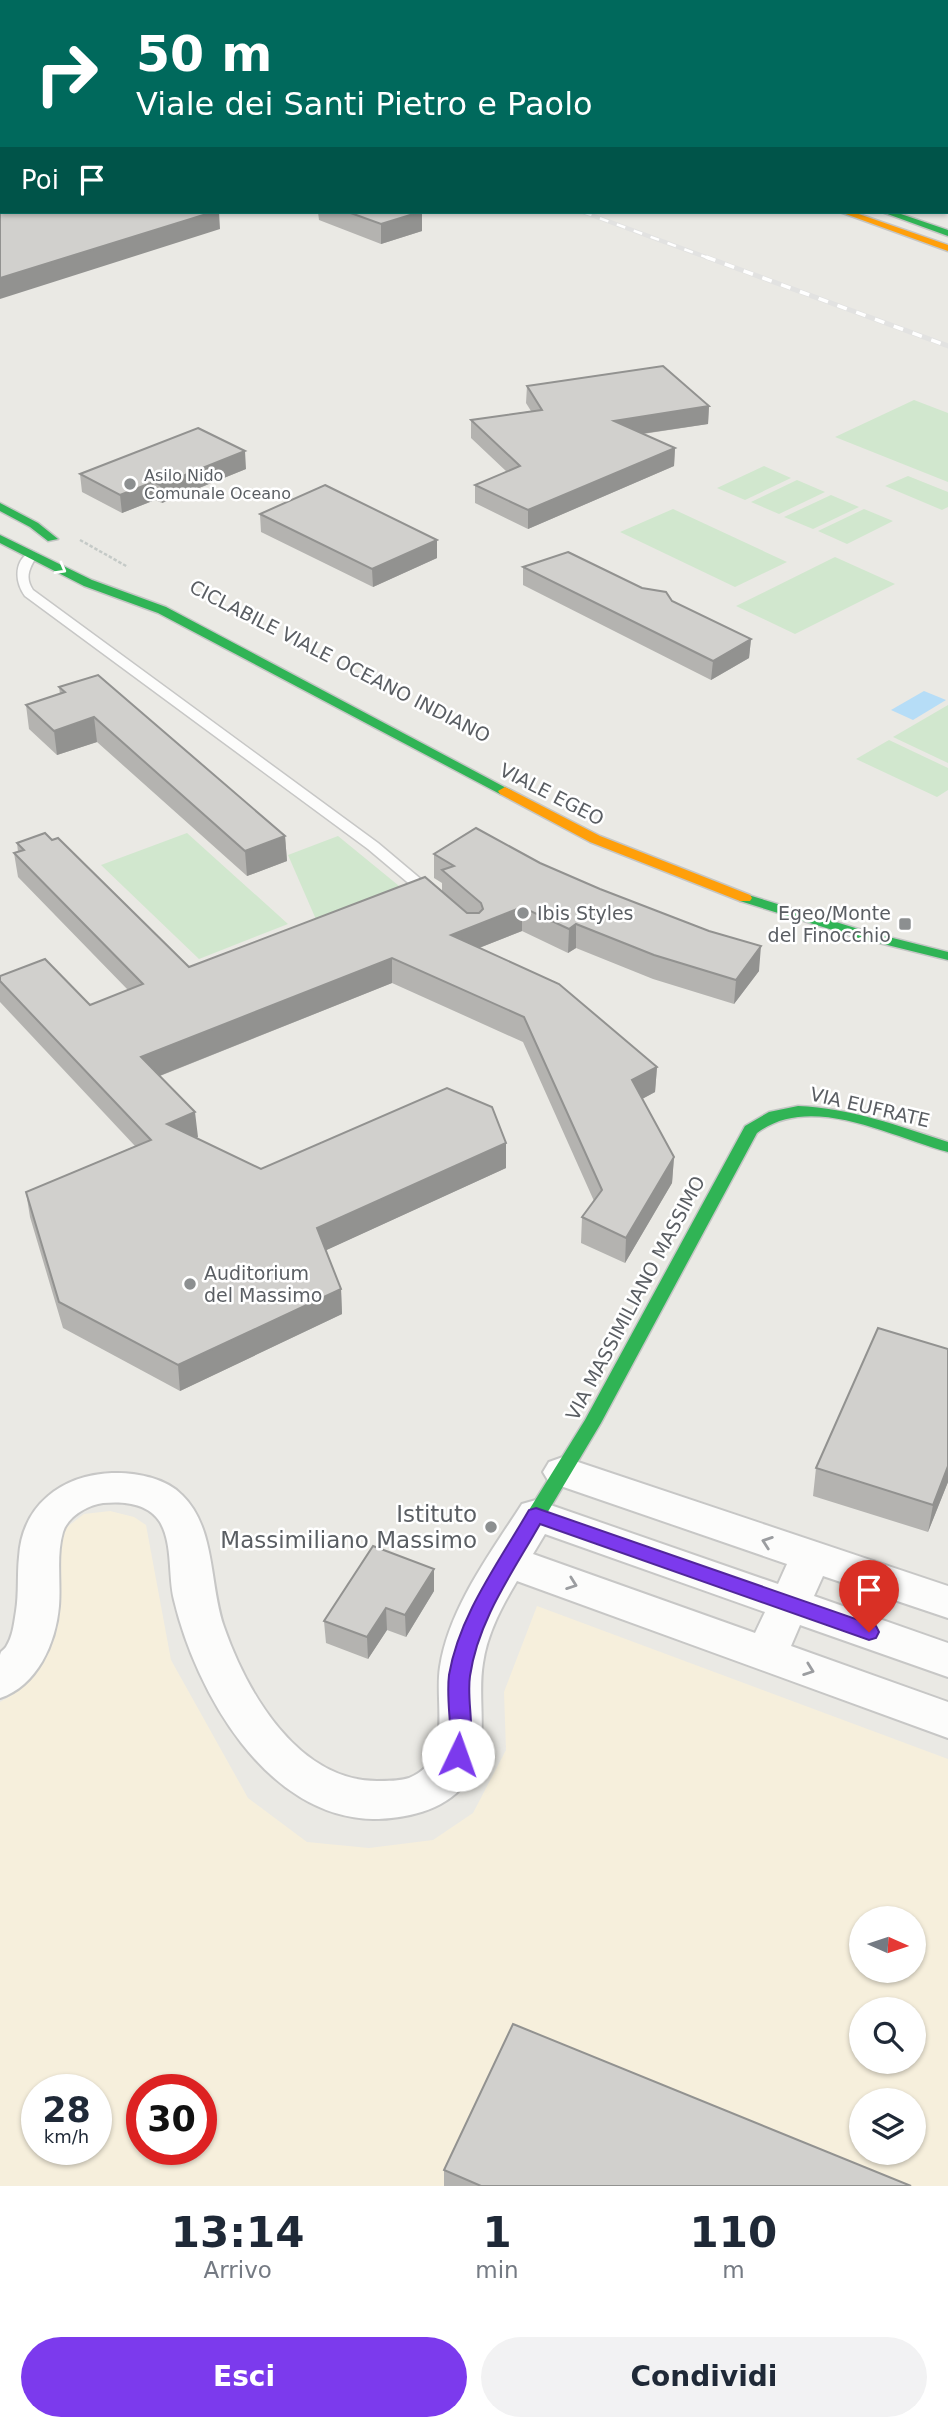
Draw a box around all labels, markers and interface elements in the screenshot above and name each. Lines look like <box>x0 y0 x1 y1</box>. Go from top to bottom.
text: 50 m <box>136 26 272 83</box>
icon: right <box>21 28 112 119</box>
text: Viale dei Santi Pietro e Paolo <box>136 85 593 123</box>
icon: arrive <box>73 161 111 199</box>
text: Poi <box>21 165 59 195</box>
place label: Asilo Nido Comunale Oceano <box>144 466 291 503</box>
marker: Asilo Nido Comunale Oceano <box>122 476 138 492</box>
one-way arrow <box>53 561 66 574</box>
street label: CICLABILE VIALE OCEANO INDIANO <box>186 575 494 747</box>
street label: VIALE EGEO <box>496 758 608 830</box>
place label: Ibis Styles <box>537 902 634 924</box>
place label: Egeo/Monte del Finocchio <box>768 902 891 946</box>
marker: Ibis Styles <box>515 905 531 921</box>
marker: Egeo/Monte del Finocchio <box>897 916 913 932</box>
street label: VIA EUFRATE <box>808 1083 932 1131</box>
street label: VIA MASSIMILIANO MASSIMO <box>561 1172 709 1424</box>
place label: Auditorium del Massimo <box>204 1262 322 1306</box>
marker: Auditorium del Massimo <box>182 1276 198 1292</box>
place label: Istituto Massimiliano Massimo <box>220 1501 477 1553</box>
marker: Istituto Massimiliano Massimo <box>483 1519 499 1535</box>
one-way arrow <box>761 1536 773 1550</box>
pin <box>839 1560 899 1632</box>
icon: arrive <box>850 1571 888 1609</box>
one-way arrow <box>566 1576 578 1590</box>
one-way arrow <box>803 1661 815 1675</box>
position arrow <box>421 1718 495 1792</box>
north arrow <box>849 1906 926 1983</box>
map controls <box>849 1906 926 2165</box>
button: search <box>849 1997 926 2074</box>
speed limit sign: 30 <box>126 2074 217 2165</box>
button: layers <box>849 2088 926 2165</box>
text: 28 <box>42 2090 91 2130</box>
text: km/h <box>44 2126 89 2147</box>
text: 13:14 <box>171 2208 305 2257</box>
text: 1 <box>482 2208 512 2257</box>
text: 110 <box>690 2208 777 2257</box>
text: Arrivo <box>204 2257 272 2283</box>
text: min <box>475 2257 519 2283</box>
text: m <box>722 2257 745 2283</box>
button: Esci <box>21 2337 467 2417</box>
button: Condividi <box>481 2337 927 2417</box>

